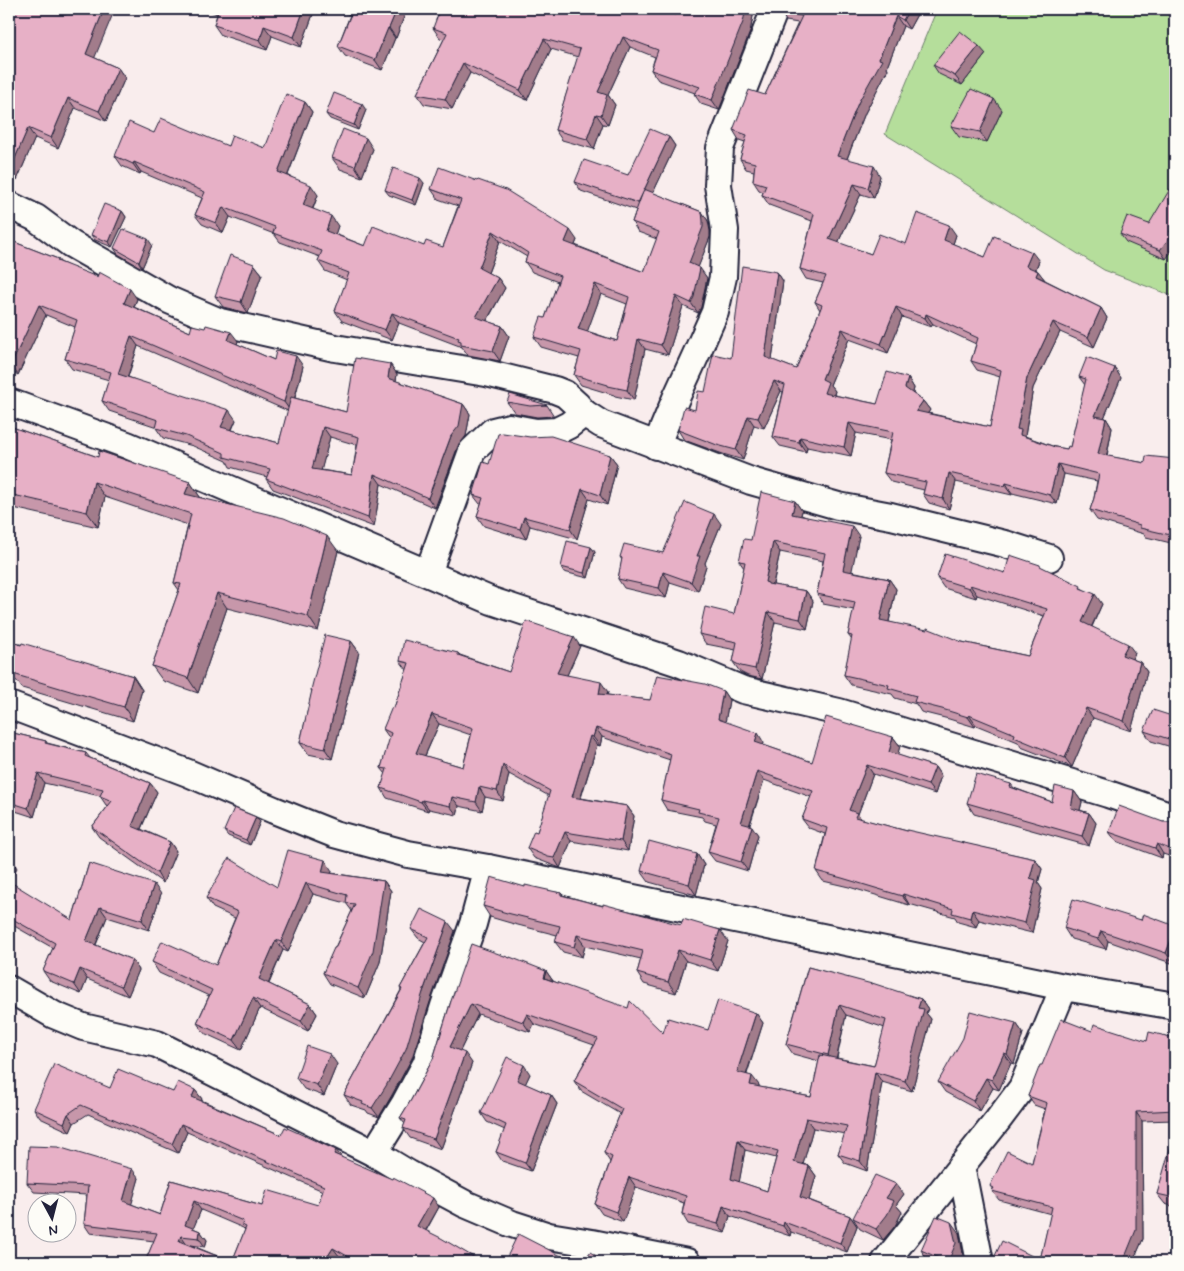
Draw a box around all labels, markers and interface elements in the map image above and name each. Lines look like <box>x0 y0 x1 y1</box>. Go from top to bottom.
north arrow <box>28 1194 78 1244</box>
text: N <box>48 1220 59 1239</box>

